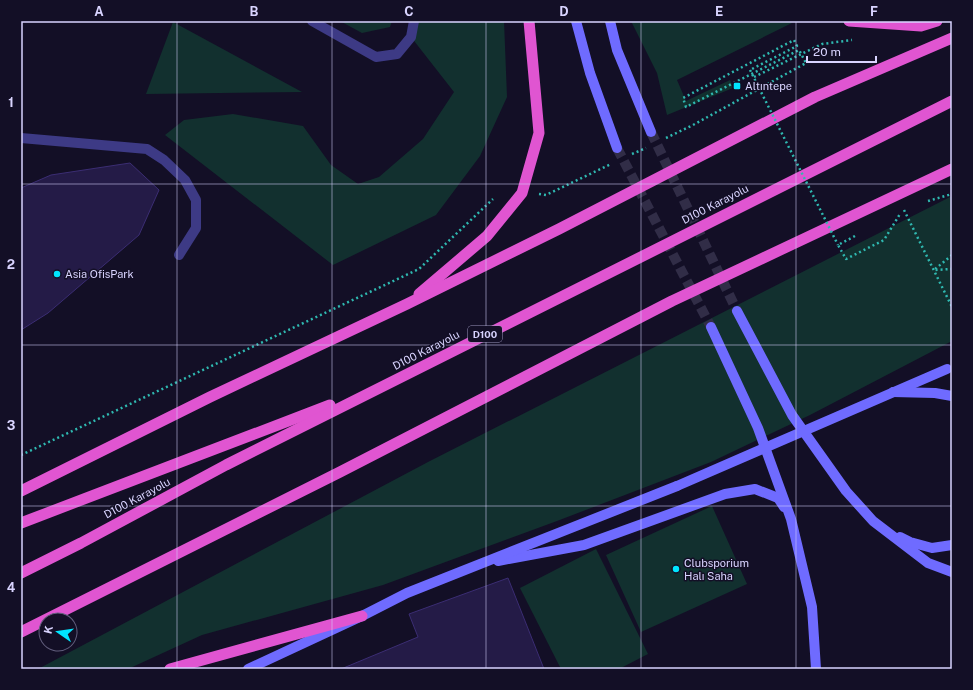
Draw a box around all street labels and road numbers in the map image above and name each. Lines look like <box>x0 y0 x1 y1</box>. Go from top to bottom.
street label: D100 Karayolu <box>680 182 750 226</box>
road number: D100 <box>468 326 502 342</box>
street label: D100 Karayolu <box>391 328 461 372</box>
street label: D100 Karayolu <box>102 476 172 520</box>

